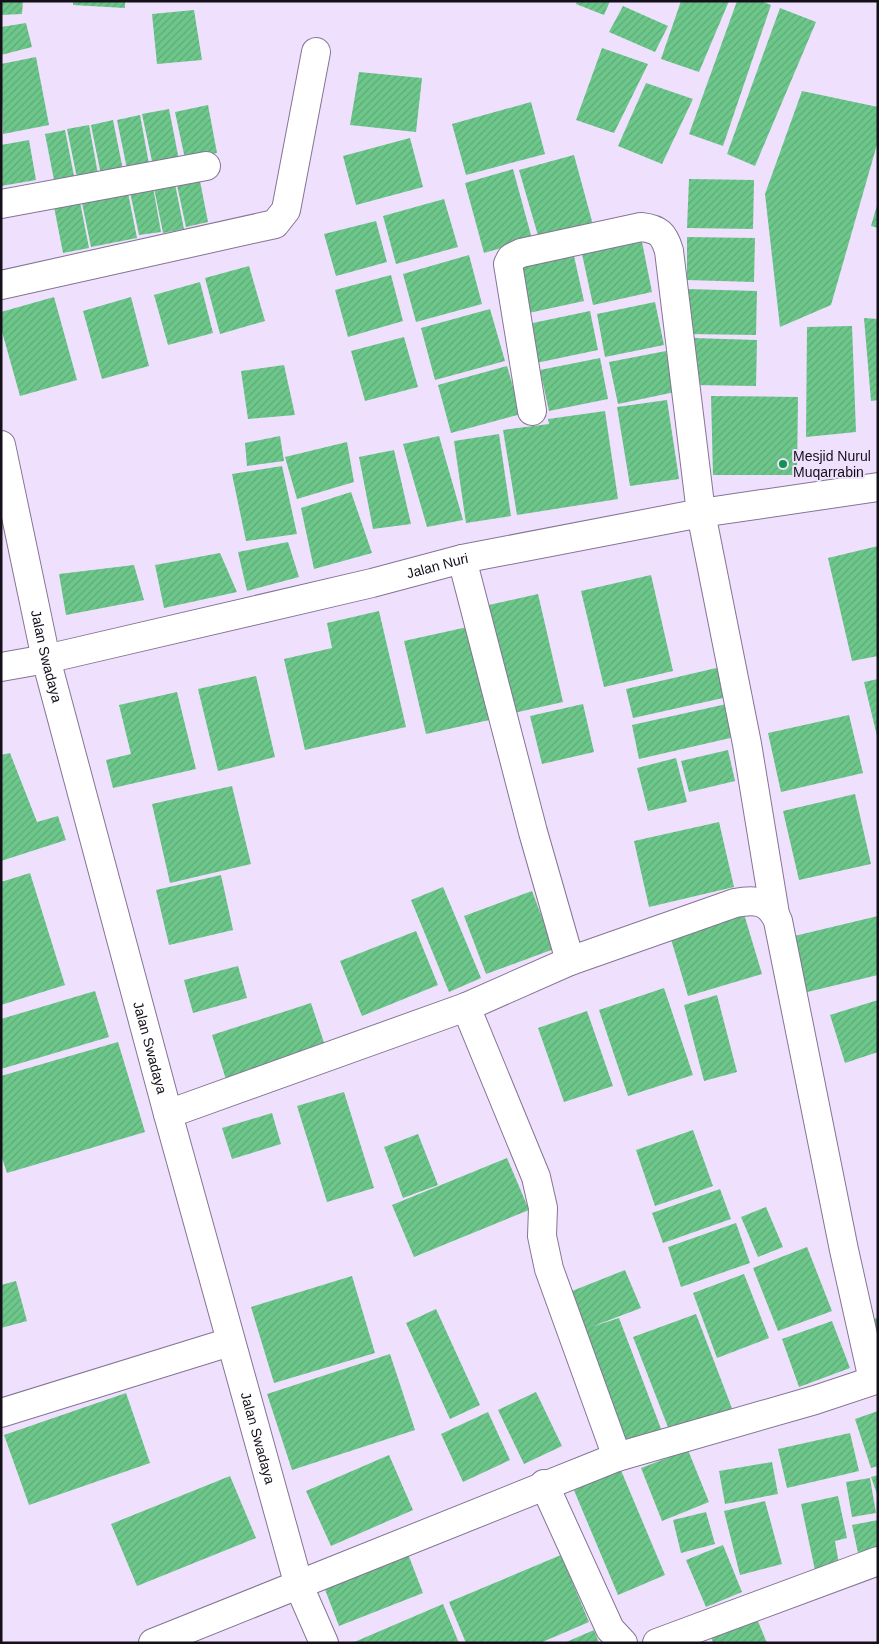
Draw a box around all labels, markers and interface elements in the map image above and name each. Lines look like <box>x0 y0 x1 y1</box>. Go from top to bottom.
place label: Mesjid Nurul Muqarrabin <box>793 448 871 480</box>
marker: Mesjid Nurul Muqarrabin <box>777 458 789 470</box>
street label: Jalan Nuri <box>405 550 469 581</box>
street label: Jalan Swadaya <box>28 608 65 705</box>
street label: Jalan Swadaya <box>130 1000 170 1096</box>
street label: Jalan Swadaya <box>238 1390 278 1486</box>

